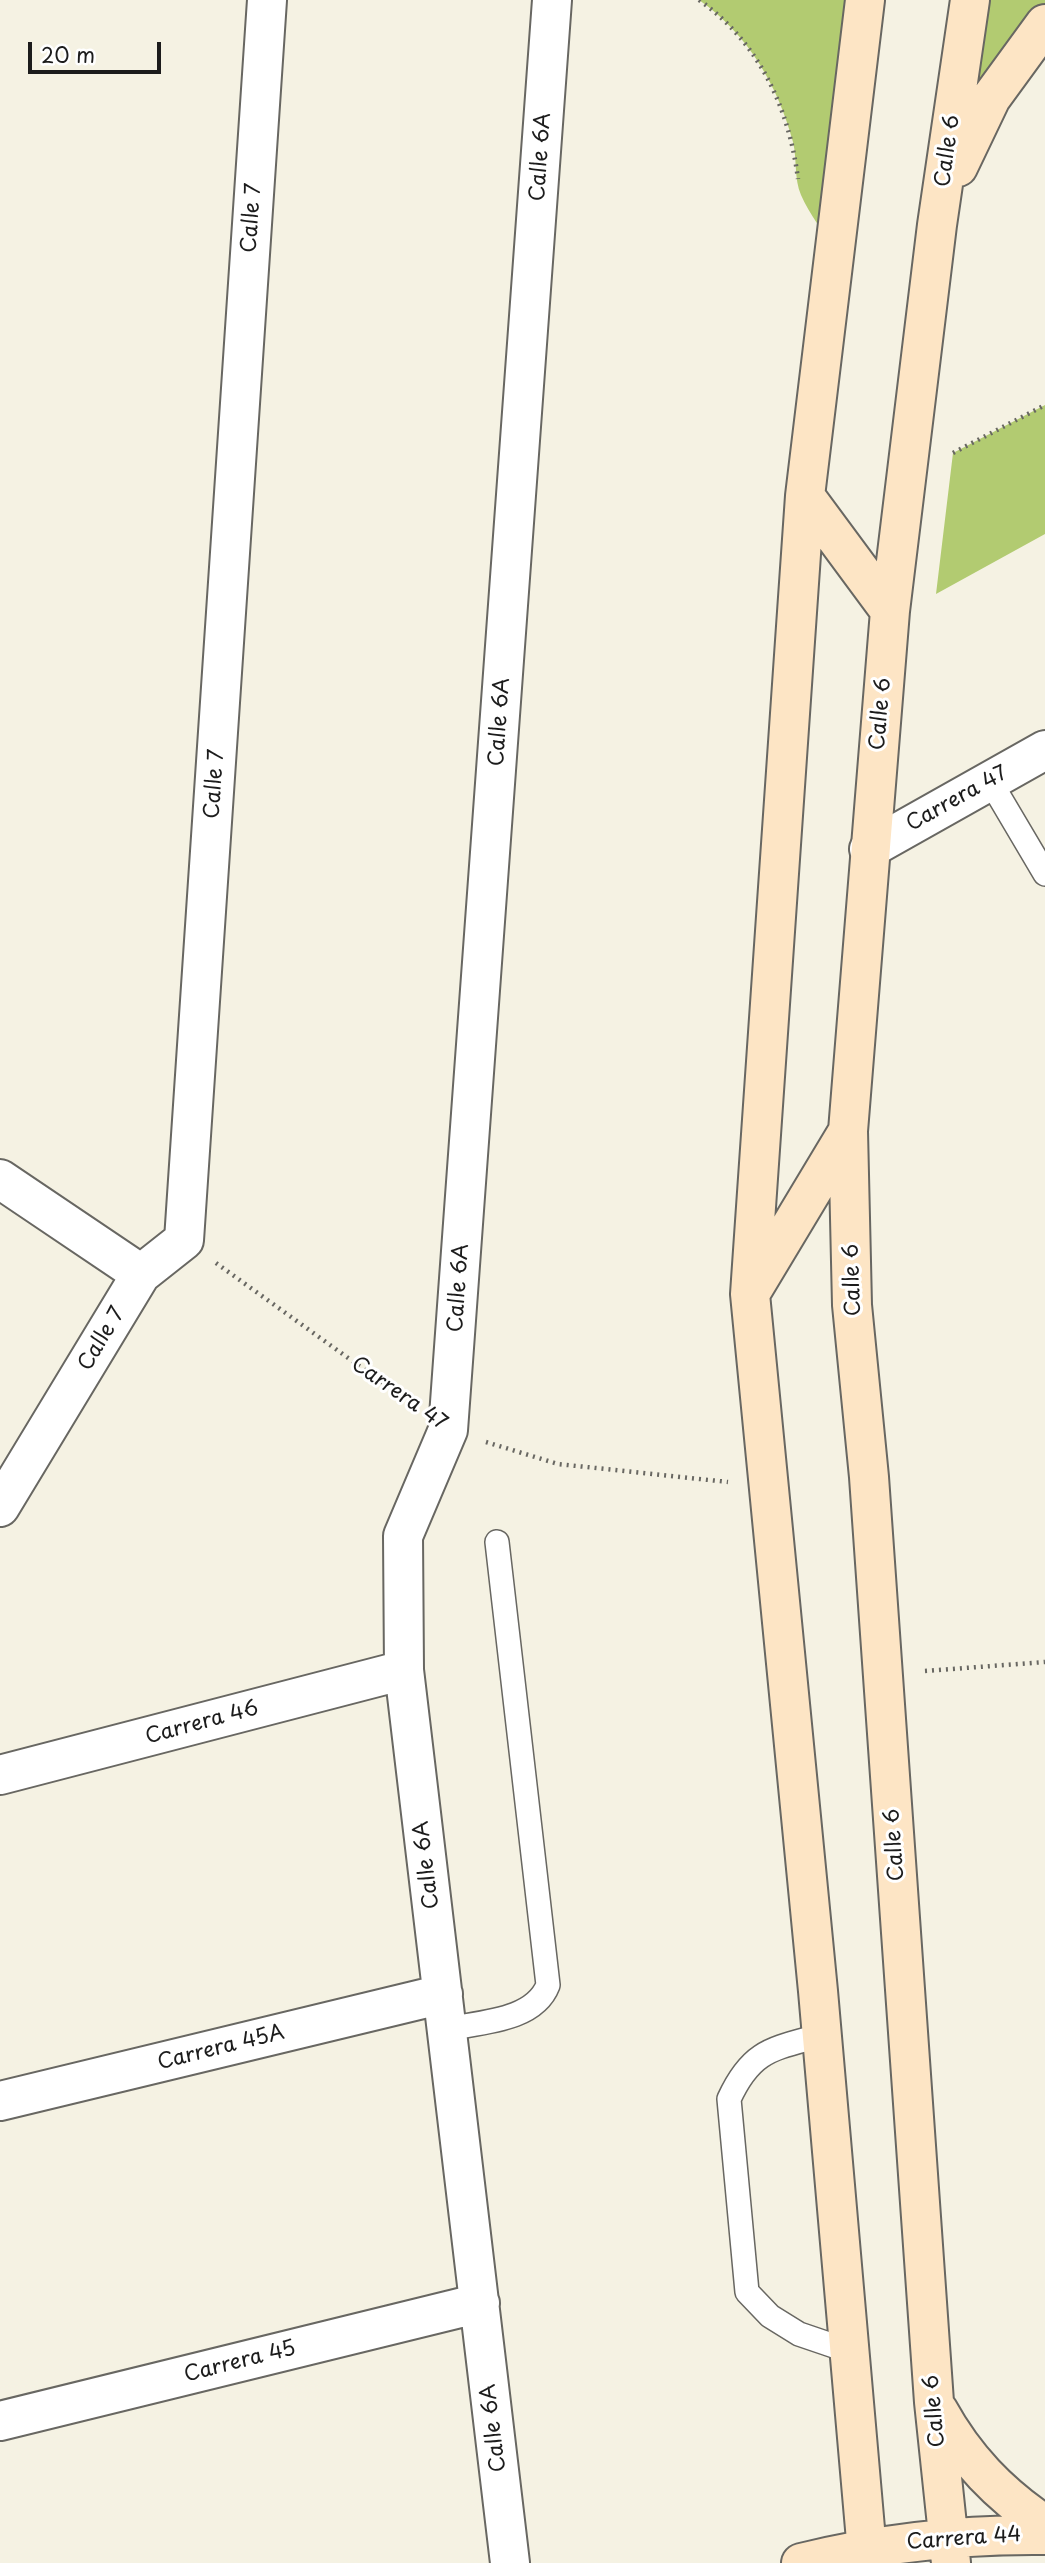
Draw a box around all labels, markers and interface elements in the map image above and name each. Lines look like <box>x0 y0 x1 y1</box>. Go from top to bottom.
scale bar <box>32 28 164 72</box>
text: 20 m <box>41 38 95 70</box>
street label: Calle 6A <box>525 112 557 202</box>
street label: Calle 6 <box>930 113 966 189</box>
street label: Calle 7 <box>237 182 267 254</box>
street label: Calle 6A <box>484 677 516 767</box>
street label: Calle 6 <box>865 677 897 751</box>
street label: Calle 7 <box>200 748 230 820</box>
street label: Carrera 47 <box>902 761 1012 837</box>
street label: Calle 6A <box>443 1243 475 1333</box>
street label: Calle 6 <box>839 1243 867 1317</box>
street label: Calle 7 <box>73 1303 131 1375</box>
street label: Carrera 47 <box>346 1352 452 1436</box>
street label: Carrera 46 <box>143 1696 261 1750</box>
street label: Calle 6 <box>880 1808 910 1882</box>
street label: Calle 6A <box>409 1819 445 1911</box>
street label: Carrera 45A <box>155 2020 287 2076</box>
street label: Carrera 45 <box>182 2336 298 2388</box>
street label: Calle 6 <box>919 2374 951 2448</box>
street label: Calle 6A <box>476 2382 512 2474</box>
street label: Carrera 44 <box>906 2522 1022 2556</box>

